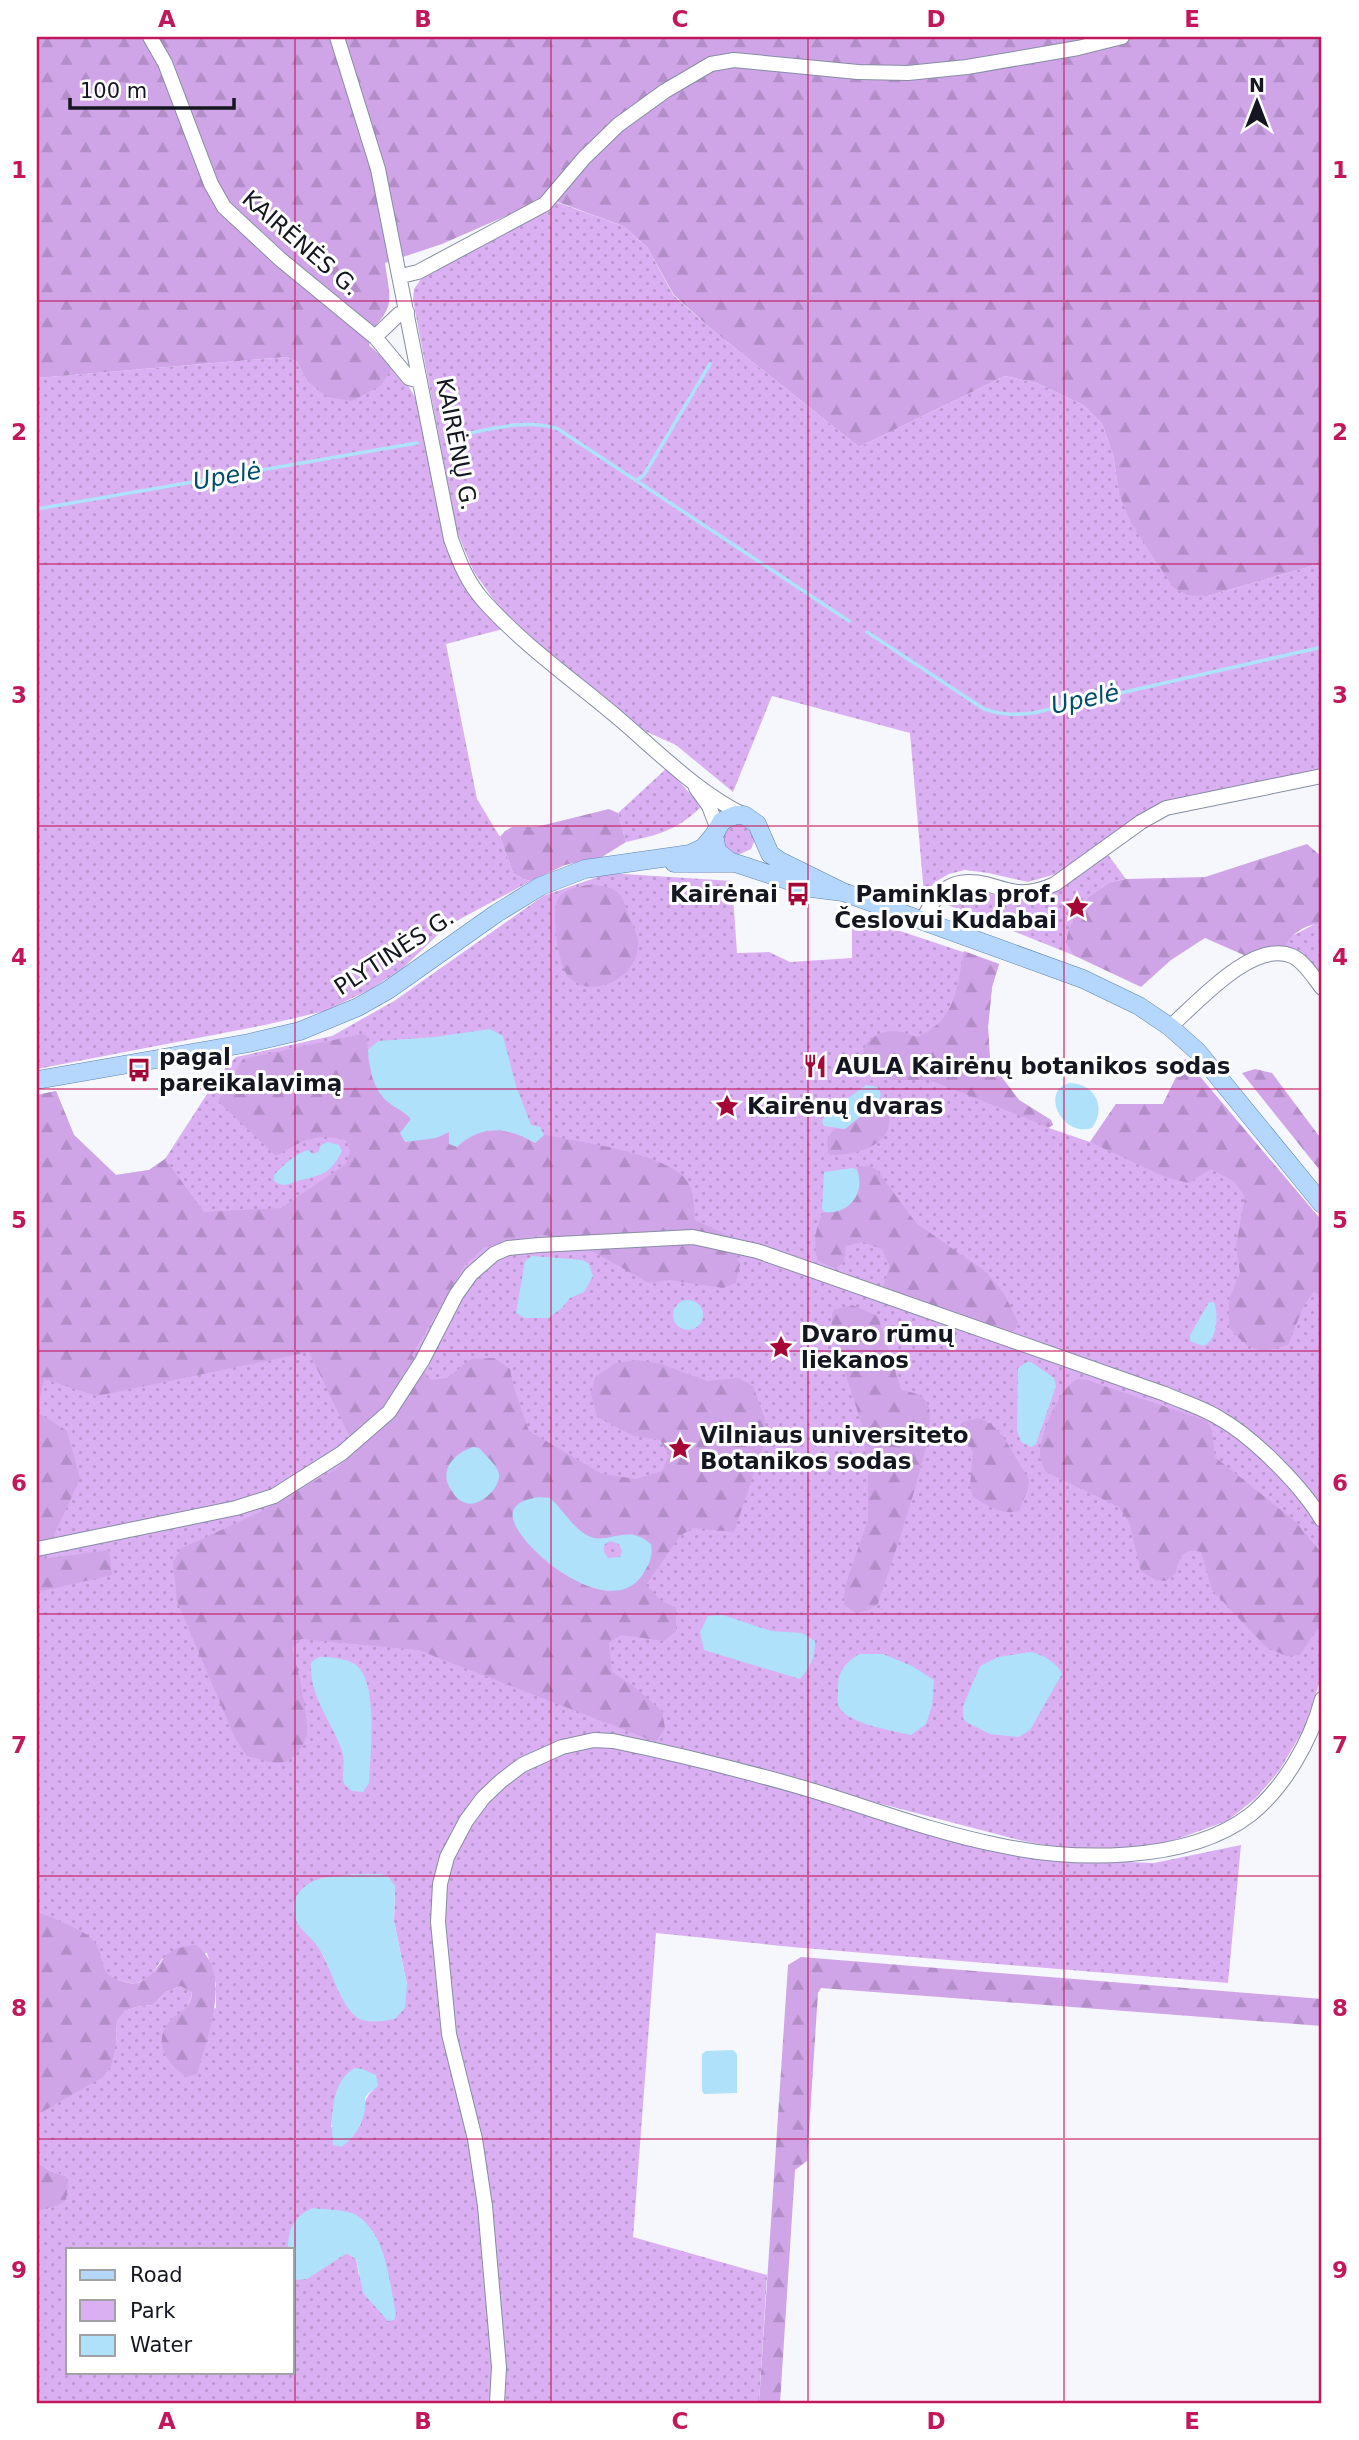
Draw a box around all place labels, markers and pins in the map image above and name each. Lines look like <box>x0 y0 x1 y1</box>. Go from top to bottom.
bus stop icon: Kairėnai <box>784 880 812 908</box>
place label: Kairėnai <box>670 881 778 907</box>
place label: Paminklas prof. Česlovui Kudabai <box>834 881 1057 933</box>
place icon: Paminklas prof. Česlovui Kudabai <box>1063 893 1091 921</box>
place label: pagal pareikalavimą <box>159 1044 342 1096</box>
restaurant icon: AULA Kairėnų botanikos sodas <box>801 1052 829 1080</box>
place label: AULA Kairėnų botanikos sodas <box>835 1053 1231 1079</box>
bus stop icon: pagal pareikalavimą <box>125 1056 153 1084</box>
place icon: Kairėnų dvaras <box>713 1092 741 1120</box>
place label: Kairėnų dvaras <box>747 1093 943 1119</box>
place label: Dvaro rūmų liekanos <box>801 1321 954 1373</box>
place icon: Dvaro rūmų liekanos <box>767 1333 795 1361</box>
place label: Vilniaus universiteto Botanikos sodas <box>700 1422 969 1474</box>
place icon: Vilniaus universiteto Botanikos sodas <box>666 1434 694 1462</box>

